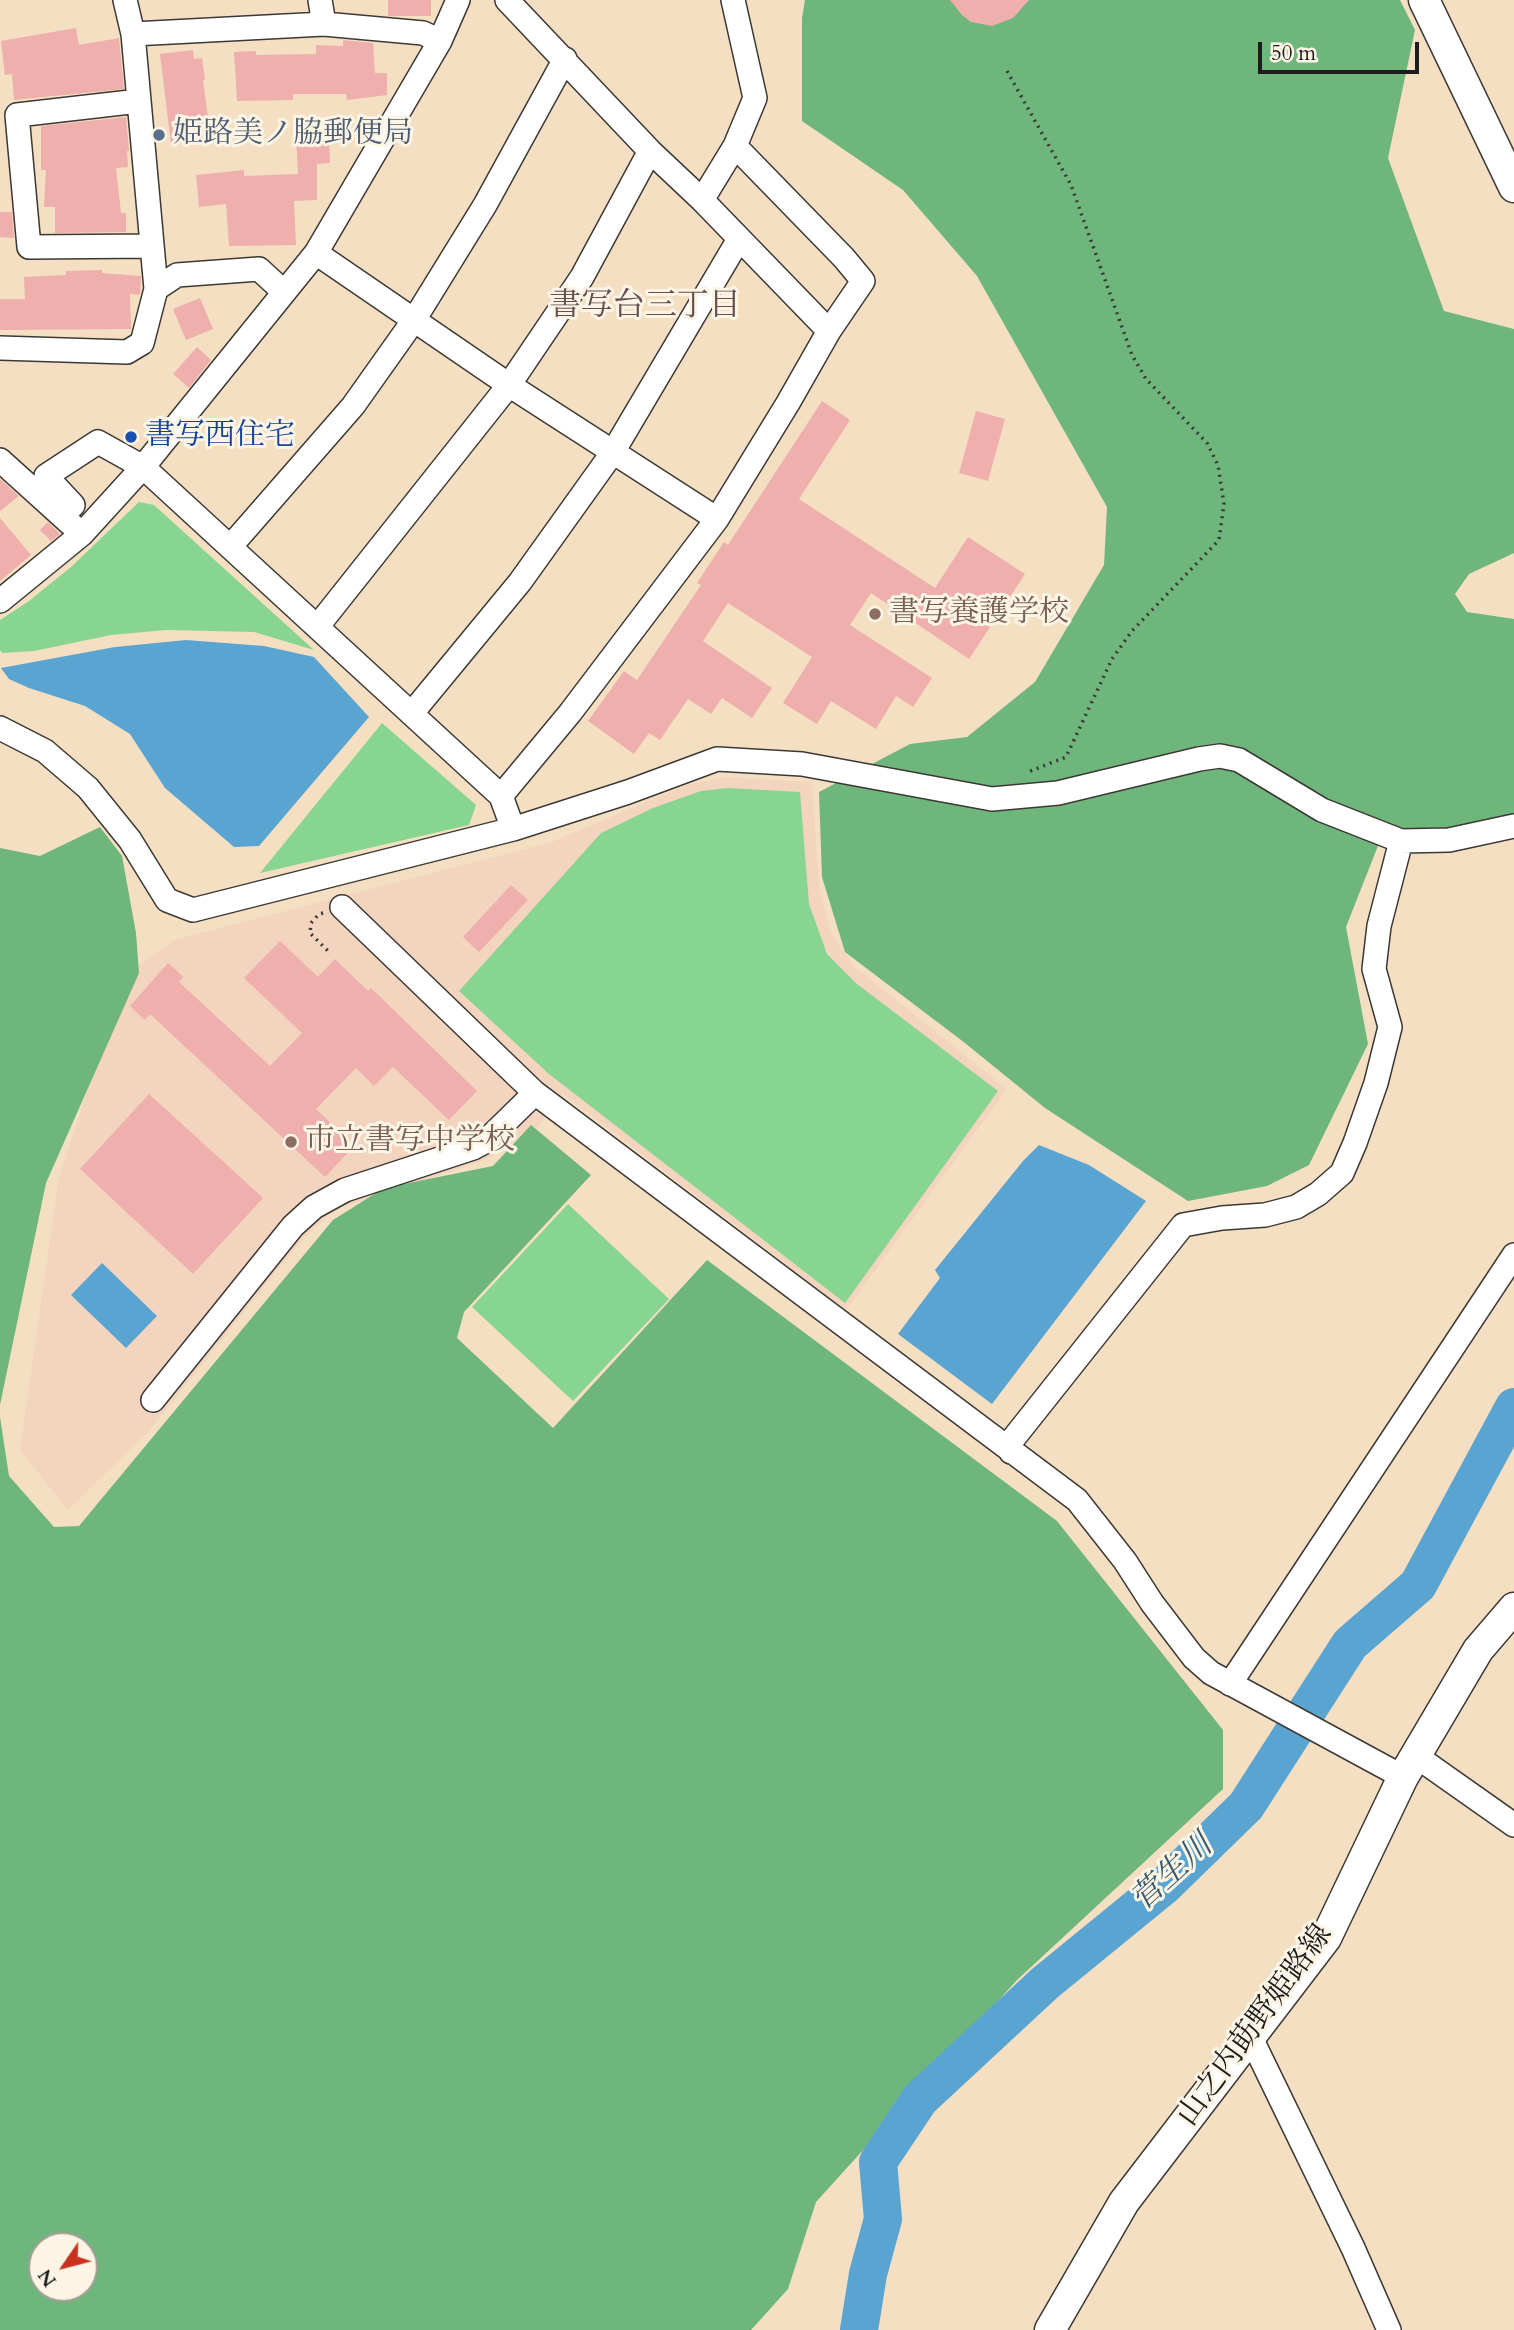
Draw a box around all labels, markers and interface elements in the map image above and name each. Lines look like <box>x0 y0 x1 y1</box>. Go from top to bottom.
scale bar <box>1262 28 1423 72</box>
text: 50 m <box>1271 39 1316 68</box>
place label: 姫路美ノ脇郵便局 <box>173 117 413 153</box>
marker: 姫路美ノ脇郵便局 <box>151 127 167 143</box>
district label: 書写台三丁目 <box>549 289 741 327</box>
place label: 書写西住宅 <box>145 419 295 455</box>
marker: 書写西住宅 <box>123 429 139 445</box>
place label: 書写養護学校 <box>889 596 1069 632</box>
marker: 書写養護学校 <box>867 606 883 622</box>
place label: 市立書写中学校 <box>305 1124 515 1160</box>
marker: 市立書写中学校 <box>283 1134 299 1150</box>
water label: 菅生川 <box>1124 1828 1222 1920</box>
street label: 山之内莇野姫路線 <box>1171 1918 1341 2134</box>
north arrow <box>28 2232 98 2302</box>
text: N <box>32 2264 63 2292</box>

